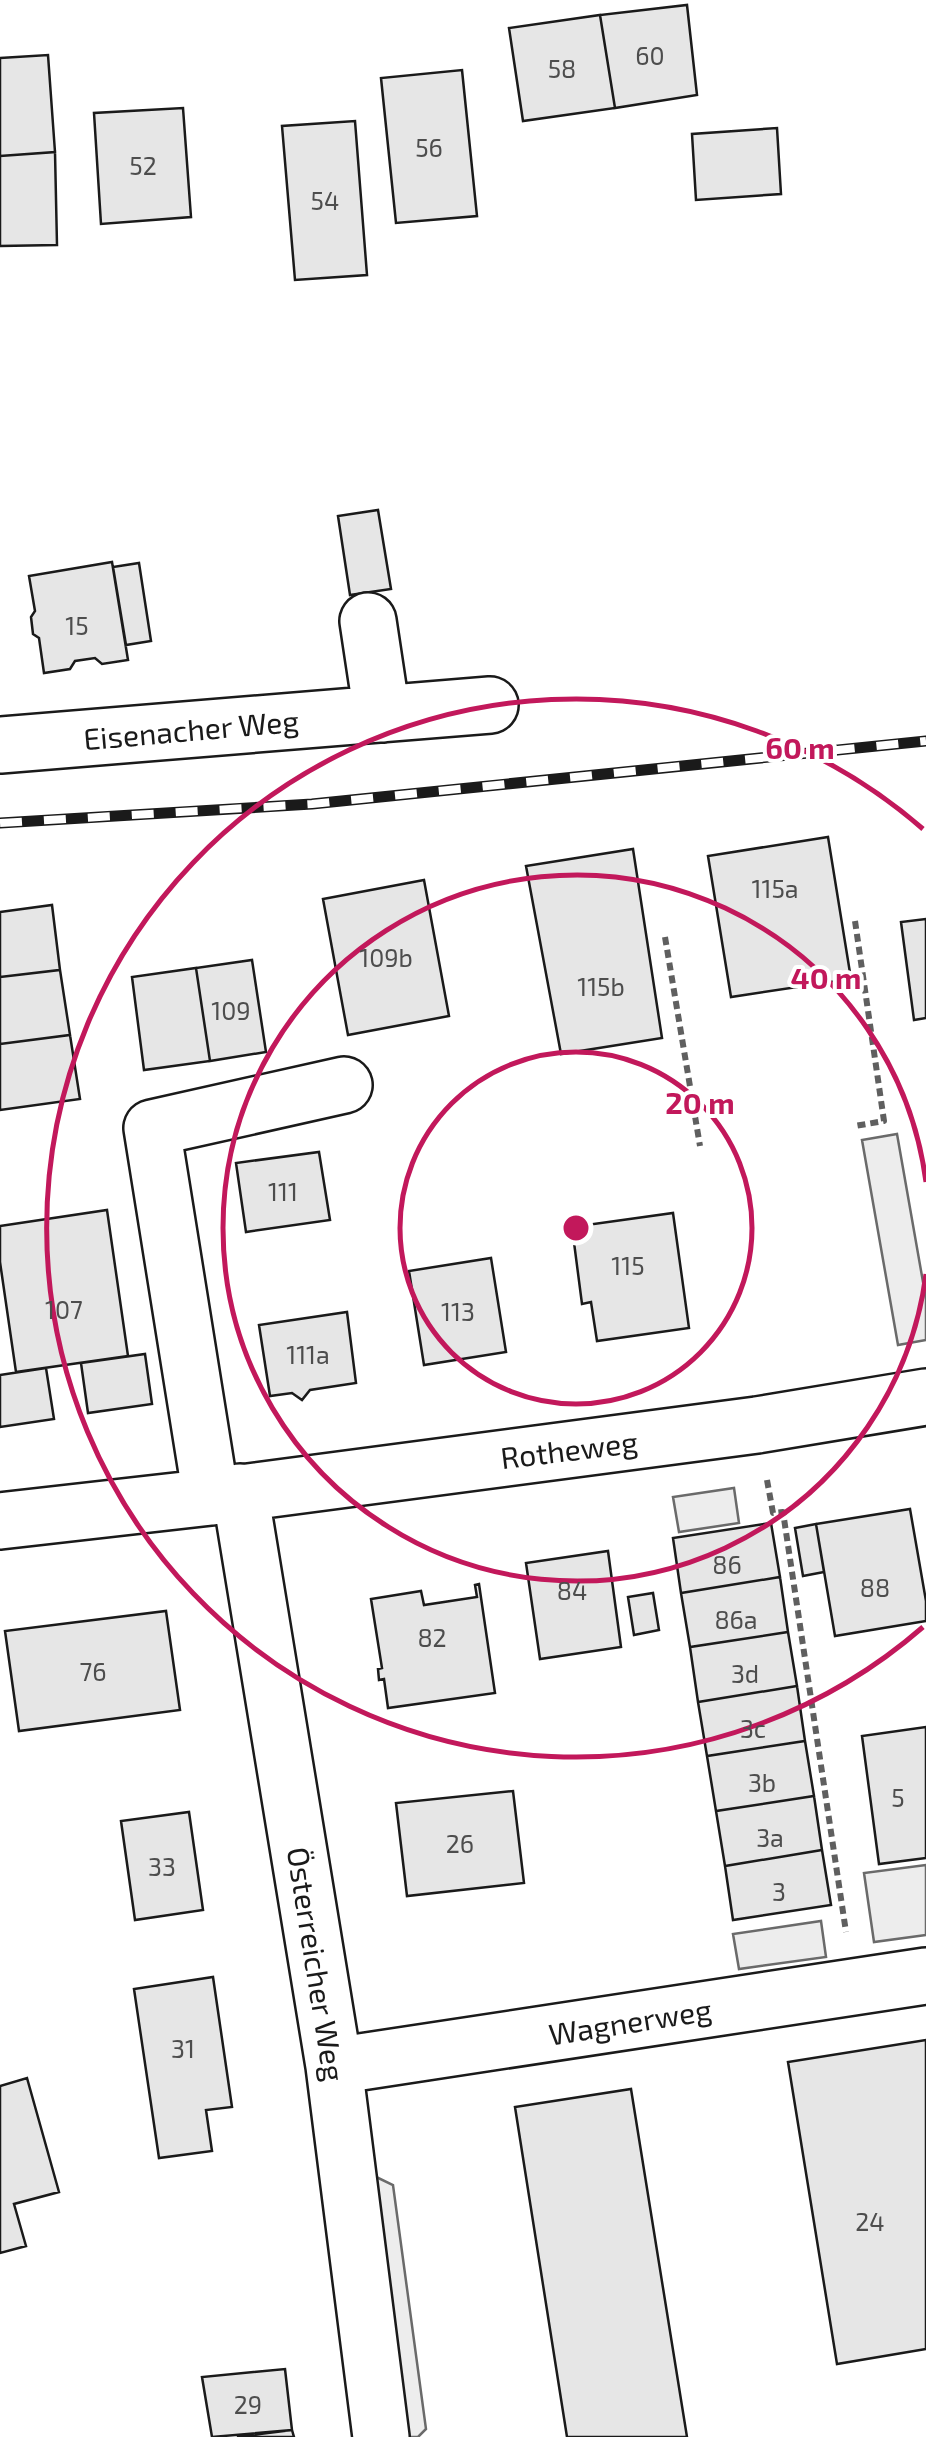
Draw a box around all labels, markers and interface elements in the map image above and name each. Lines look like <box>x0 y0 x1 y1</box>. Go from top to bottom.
house number: 60 <box>635 40 665 70</box>
house number: 58 <box>548 53 576 83</box>
house number: 56 <box>415 132 443 162</box>
house number: 52 <box>129 150 157 180</box>
house number: 54 <box>311 185 339 215</box>
house number: 15 <box>65 610 89 640</box>
street label: Eisenacher Weg <box>82 702 300 756</box>
text: 60 m <box>765 729 835 765</box>
house number: 115a <box>751 873 799 903</box>
house number: 109b <box>359 942 413 972</box>
text: 40 m <box>791 959 861 995</box>
house number: 115b <box>577 971 625 1001</box>
house number: 109 <box>211 995 251 1025</box>
text: 20 m <box>665 1084 735 1120</box>
house number: 111 <box>268 1176 298 1206</box>
centre of rings <box>558 1210 594 1246</box>
house number: 115 <box>611 1250 645 1280</box>
house number: 107 <box>45 1294 83 1324</box>
house number: 113 <box>441 1296 475 1326</box>
house number: 111a <box>286 1339 330 1369</box>
street label: Rotheweg <box>498 1423 640 1475</box>
house number: 86 <box>712 1549 742 1579</box>
house number: 88 <box>860 1572 890 1602</box>
house number: 84 <box>557 1575 587 1605</box>
house number: 86a <box>714 1604 758 1634</box>
house number: 82 <box>417 1622 447 1652</box>
house number: 76 <box>79 1656 107 1686</box>
house number: 3d <box>731 1658 759 1688</box>
house number: 3c <box>740 1713 766 1743</box>
house number: 3b <box>748 1767 776 1797</box>
house number: 5 <box>891 1782 905 1812</box>
house number: 3a <box>756 1822 784 1852</box>
house number: 26 <box>446 1828 474 1858</box>
street label: Österreicher Weg <box>281 1844 353 2084</box>
house number: 33 <box>148 1851 176 1881</box>
house number: 3 <box>772 1876 786 1906</box>
street label: Wagnerweg <box>546 1990 714 2052</box>
house number: 31 <box>171 2033 195 2063</box>
house number: 24 <box>855 2206 885 2236</box>
house number: 29 <box>234 2389 262 2419</box>

